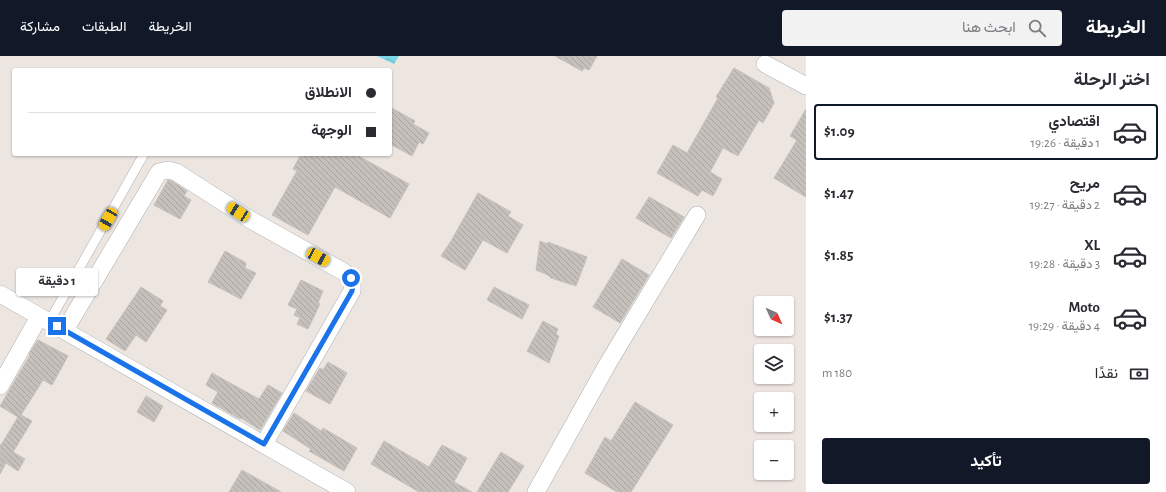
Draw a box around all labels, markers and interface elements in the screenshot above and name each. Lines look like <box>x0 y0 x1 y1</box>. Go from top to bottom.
search box <box>782 10 1062 46</box>
icon: search <box>1026 17 1048 39</box>
text: الخريطة <box>1086 18 1146 37</box>
text: مشاركة <box>20 20 60 34</box>
text: الطبقات <box>82 20 126 34</box>
text: الخريطة <box>148 20 192 34</box>
text: ابحث هنا <box>962 20 1016 35</box>
text: اختر الرحلة <box>1073 71 1150 89</box>
text: الانطلاق <box>305 85 352 100</box>
text: اقتصادي <box>1048 114 1100 129</box>
icon: car <box>1112 114 1148 150</box>
text: الوجهة <box>311 123 352 138</box>
text: $1.09 <box>824 124 855 139</box>
text: 1 دقيقة · 19:26 <box>1030 137 1100 150</box>
text: مريح <box>1070 176 1100 191</box>
icon: car <box>1112 176 1148 212</box>
text: $1.47 <box>824 186 854 201</box>
text: 2 دقيقة · 19:27 <box>1030 199 1100 212</box>
car <box>225 200 251 224</box>
car <box>97 206 119 232</box>
text: XL <box>1084 238 1100 253</box>
icon: car <box>1112 238 1148 274</box>
car <box>305 246 331 268</box>
text: $1.85 <box>824 248 853 263</box>
text: 3 دقيقة · 19:28 <box>1030 258 1100 271</box>
callout: 1 دقيقة <box>16 268 98 296</box>
route start <box>342 269 360 287</box>
text: 1 دقيقة <box>38 275 76 288</box>
north arrow <box>754 296 794 336</box>
map controls <box>754 296 794 480</box>
text: Moto <box>1068 300 1100 315</box>
icon: car <box>1112 300 1148 336</box>
text: $1.37 <box>824 310 853 325</box>
route end <box>48 317 66 335</box>
text: 4 دقيقة · 19:29 <box>1029 320 1100 333</box>
button: layers <box>754 344 794 384</box>
icon: cash <box>1128 363 1150 385</box>
text: نقدًا <box>1095 366 1118 381</box>
text: 180 m <box>822 367 852 380</box>
button: + <box>754 392 794 432</box>
button: تأكيد <box>822 438 1150 484</box>
button: − <box>754 440 794 480</box>

